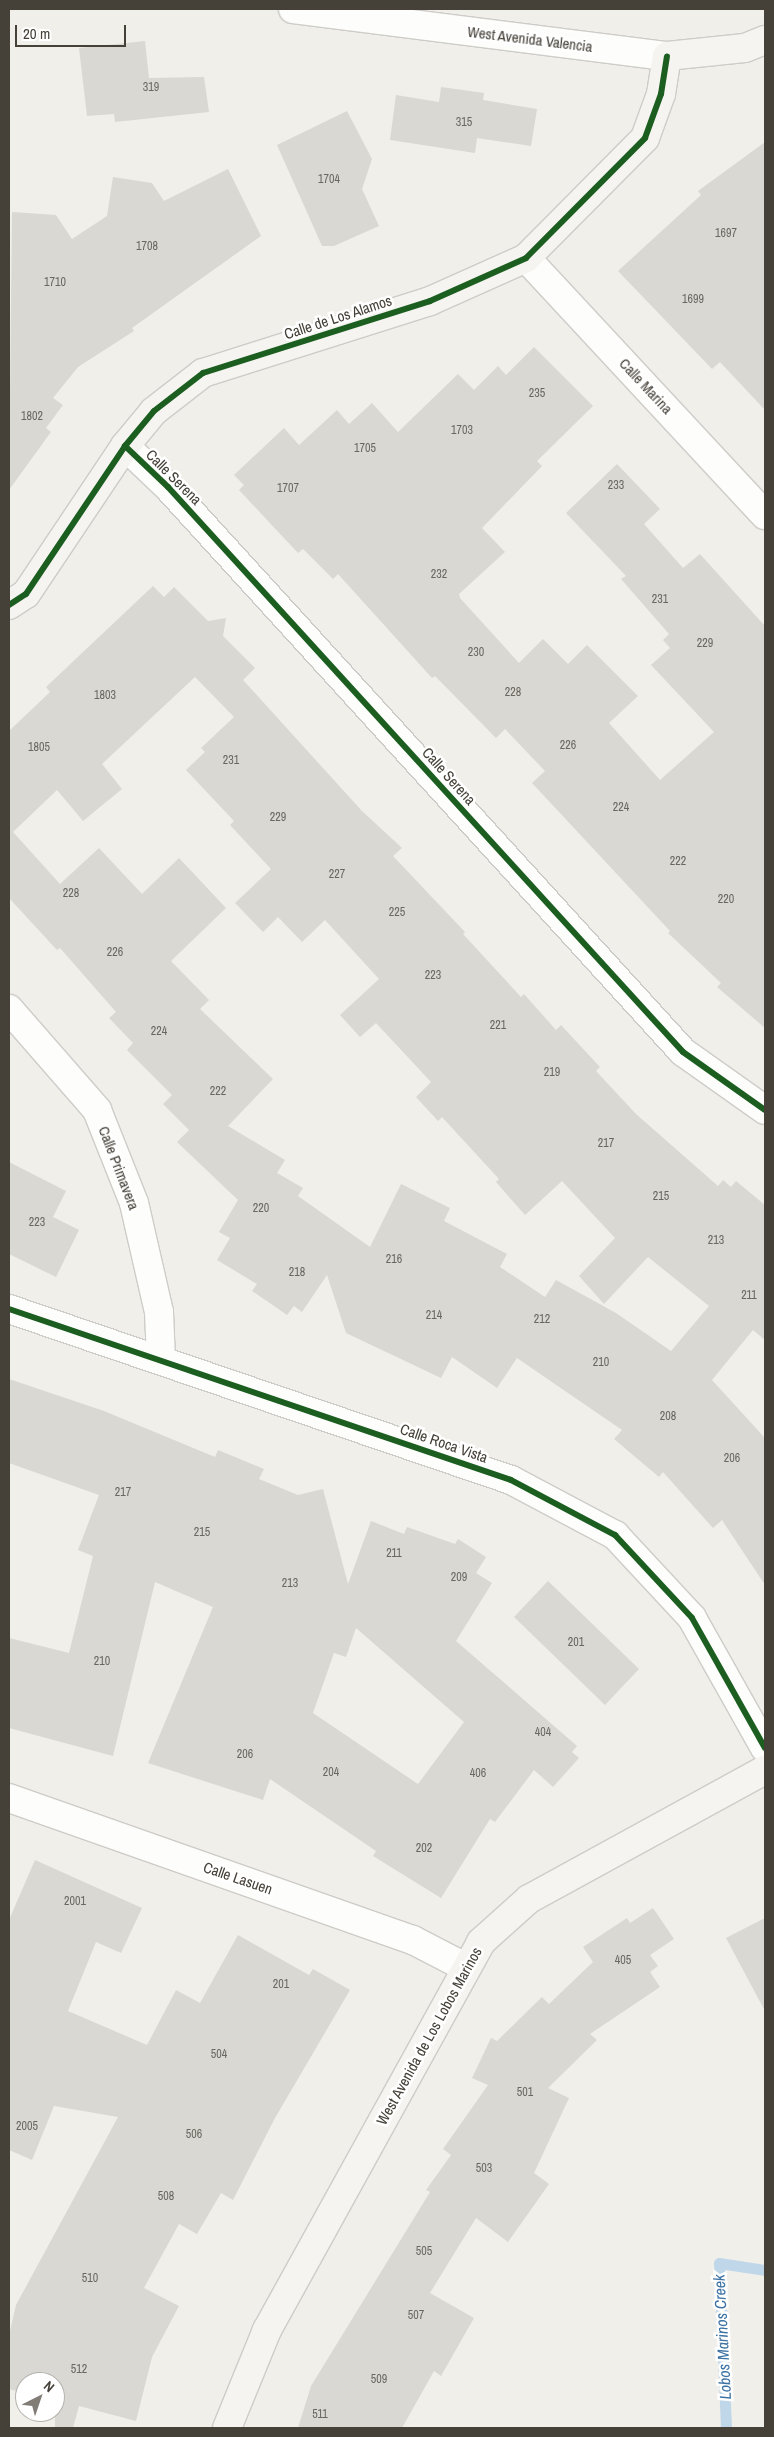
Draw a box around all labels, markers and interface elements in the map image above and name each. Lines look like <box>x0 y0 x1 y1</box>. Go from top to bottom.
scale bar <box>18 15 129 47</box>
street label: West Avenida Valencia <box>466 22 594 56</box>
text: 20 m <box>23 23 50 44</box>
house number: 319 <box>143 81 159 95</box>
house number: 315 <box>456 116 472 130</box>
house number: 1704 <box>318 173 340 187</box>
house number: 1697 <box>715 227 737 241</box>
house number: 1708 <box>136 240 158 254</box>
house number: 1710 <box>44 276 66 290</box>
street label: Calle de Los Alamos <box>282 291 394 343</box>
house number: 1699 <box>682 293 704 307</box>
street label: Calle Marina <box>616 354 676 418</box>
house number: 235 <box>529 387 545 401</box>
house number: 1802 <box>21 410 43 424</box>
house number: 1703 <box>451 424 473 438</box>
house number: 1705 <box>354 442 376 456</box>
street label: Calle Serena <box>142 445 206 509</box>
house number: 233 <box>608 479 624 493</box>
house number: 1707 <box>277 482 299 496</box>
house number: 232 <box>431 568 447 582</box>
house number: 231 <box>652 593 668 607</box>
house number: 229 <box>697 637 713 651</box>
house number: 230 <box>468 646 484 660</box>
house number: 228 <box>505 686 521 700</box>
house number: 1803 <box>94 689 116 703</box>
house number: 226 <box>560 739 576 753</box>
house number: 1805 <box>28 741 50 755</box>
street label: Calle Serena <box>419 744 479 808</box>
house number: 231 <box>223 754 239 768</box>
house number: 224 <box>613 801 629 815</box>
house number: 229 <box>270 811 286 825</box>
house number: 222 <box>670 855 686 869</box>
house number: 227 <box>329 868 345 882</box>
house number: 228 <box>63 887 79 901</box>
house number: 220 <box>718 893 734 907</box>
house number: 225 <box>389 906 405 920</box>
house number: 226 <box>107 946 123 960</box>
house number: 223 <box>425 969 441 983</box>
house number: 221 <box>490 1019 506 1033</box>
house number: 224 <box>151 1025 167 1039</box>
house number: 219 <box>544 1066 560 1080</box>
house number: 222 <box>210 1085 226 1099</box>
street label: Calle Primavera <box>95 1124 143 1212</box>
house number: 217 <box>598 1137 614 1151</box>
house number: 215 <box>653 1190 669 1204</box>
house number: 220 <box>253 1202 269 1216</box>
house number: 223 <box>29 1216 45 1230</box>
house number: 213 <box>708 1234 724 1248</box>
house number: 216 <box>386 1253 402 1267</box>
house number: 218 <box>289 1266 305 1280</box>
house number: 211 <box>741 1289 757 1303</box>
house number: 214 <box>426 1309 442 1323</box>
house number: 212 <box>534 1313 550 1327</box>
house number: 210 <box>593 1356 609 1370</box>
house number: 208 <box>660 1410 676 1424</box>
street label: Calle Roca Vista <box>398 1420 490 1466</box>
house number: 206 <box>724 1452 740 1466</box>
house number: 217 <box>115 1486 131 1500</box>
house number: 215 <box>194 1526 210 1540</box>
house number: 211 <box>386 1547 402 1561</box>
house number: 209 <box>451 1571 467 1585</box>
house number: 213 <box>282 1577 298 1591</box>
house number: 201 <box>568 1636 584 1650</box>
house number: 210 <box>94 1655 110 1669</box>
house number: 404 <box>535 1726 551 1740</box>
house number: 206 <box>237 1748 253 1762</box>
house number: 204 <box>323 1766 339 1780</box>
house number: 406 <box>470 1767 486 1781</box>
house number: 202 <box>416 1842 432 1856</box>
street label: Calle Lasuen <box>201 1858 275 1898</box>
house number: 2001 <box>64 1895 86 1909</box>
street label: West Avenida de Los Lobos Marinos <box>372 1944 486 2128</box>
house number: 405 <box>615 1954 631 1968</box>
house number: 201 <box>273 1978 289 1992</box>
house number: 504 <box>211 2048 227 2062</box>
house number: 501 <box>517 2086 533 2100</box>
house number: 2005 <box>16 2120 38 2134</box>
house number: 506 <box>186 2128 202 2142</box>
house number: 503 <box>476 2162 492 2176</box>
house number: 508 <box>158 2190 174 2204</box>
house number: 505 <box>416 2245 432 2259</box>
house number: 510 <box>82 2272 98 2286</box>
water label: Lobos Marinos Creek <box>709 2274 735 2400</box>
house number: 507 <box>408 2309 424 2323</box>
house number: 512 <box>71 2363 87 2377</box>
north arrow <box>15 2372 65 2422</box>
house number: 509 <box>371 2373 387 2387</box>
text: N <box>40 2377 58 2396</box>
house number: 511 <box>312 2408 328 2422</box>

